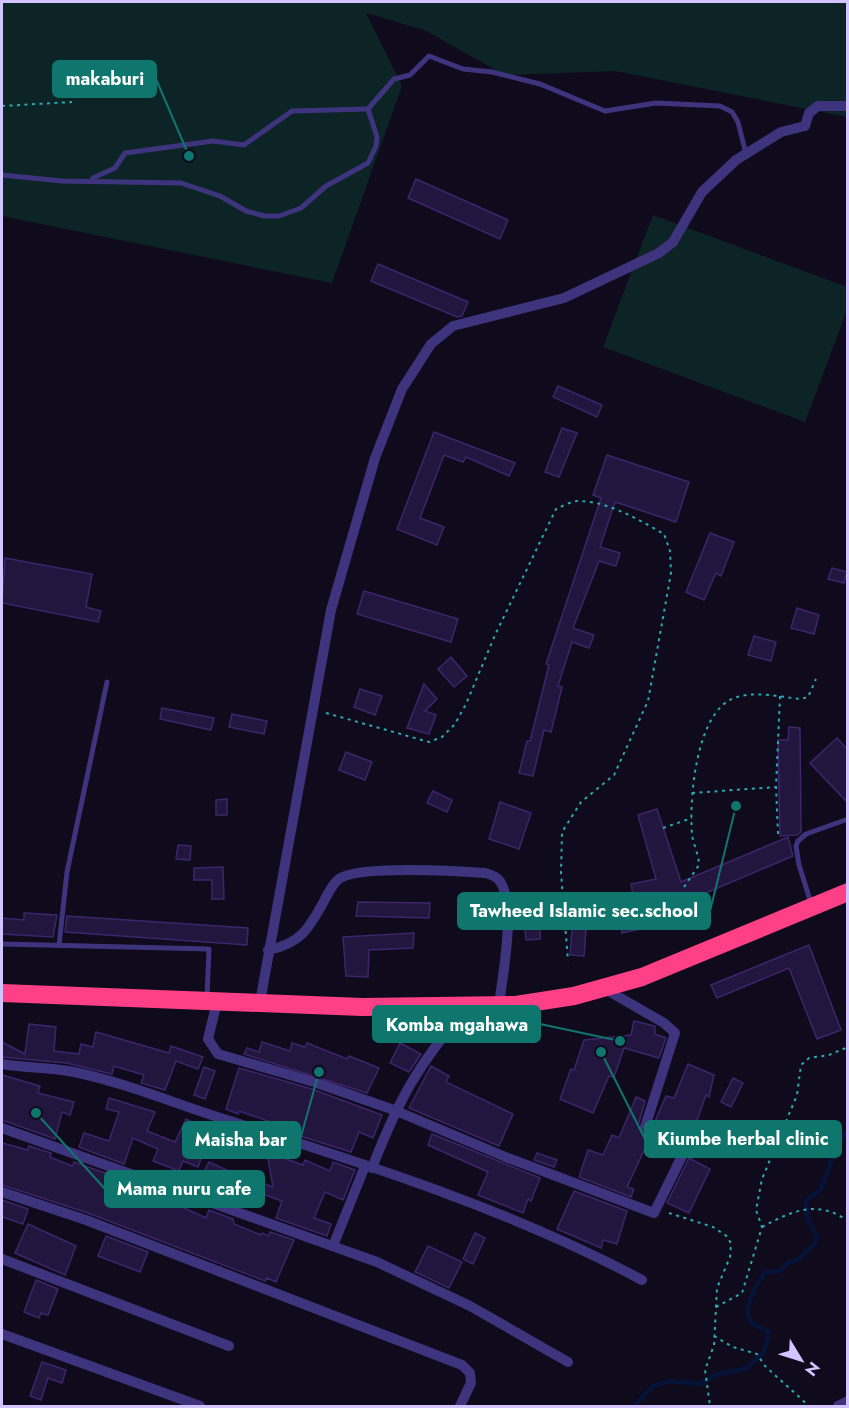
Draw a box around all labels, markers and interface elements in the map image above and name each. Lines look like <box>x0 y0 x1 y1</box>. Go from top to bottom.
callout: makaburi <box>53 61 156 97</box>
text: makaburi <box>66 66 144 92</box>
callout: Tawheed Islamic sec.school <box>458 893 710 929</box>
text: Tawheed Islamic sec.school <box>470 898 698 924</box>
callout: Komba mgahawa <box>373 1006 540 1042</box>
text: Komba mgahawa <box>386 1012 528 1038</box>
callout: Kiumbe herbal clinic <box>645 1121 841 1157</box>
callout: Maisha bar <box>183 1122 300 1158</box>
text: Kiumbe herbal clinic <box>657 1126 829 1152</box>
text: Maisha bar <box>195 1127 288 1153</box>
callout: Mama nuru cafe <box>105 1171 264 1207</box>
text: Mama nuru cafe <box>117 1176 251 1202</box>
north arrow <box>771 1330 831 1390</box>
text: N <box>799 1357 825 1381</box>

